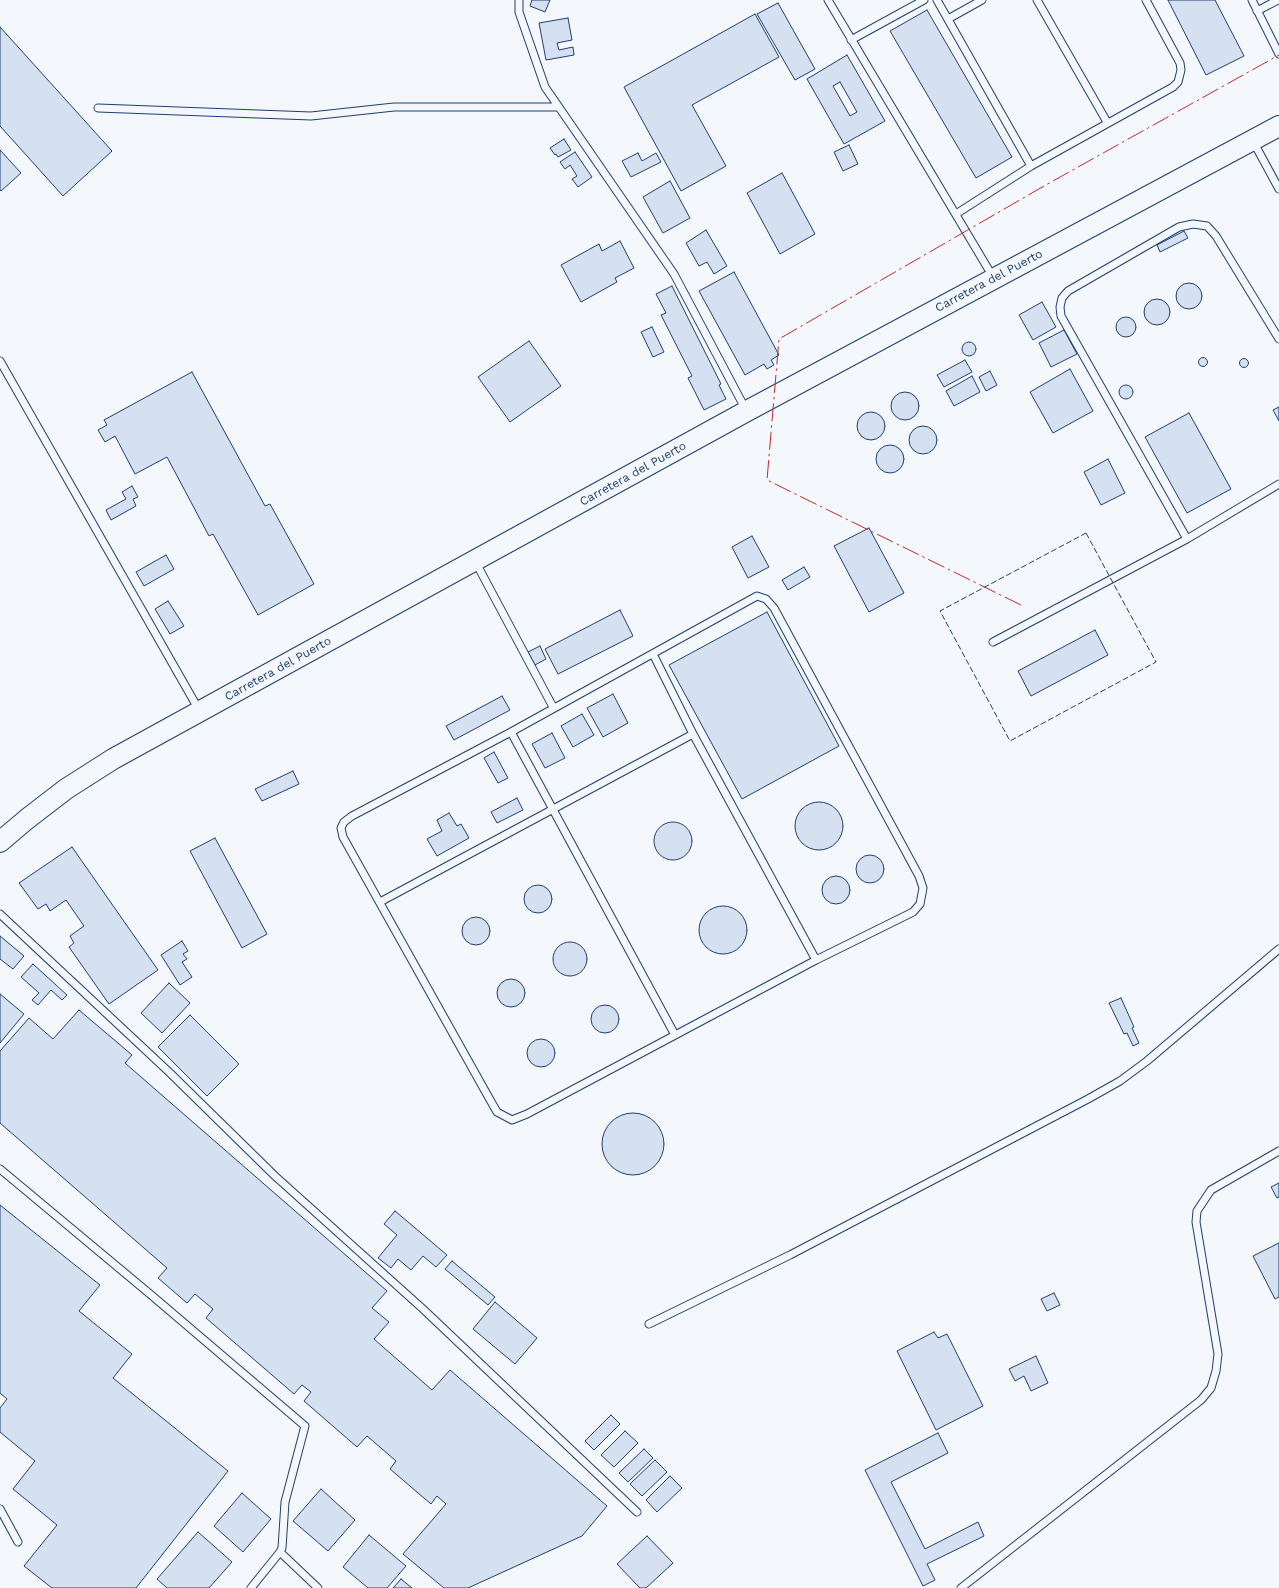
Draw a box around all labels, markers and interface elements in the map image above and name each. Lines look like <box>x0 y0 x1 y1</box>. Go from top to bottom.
street label: Carretera del Puerto <box>933 247 1045 315</box>
street label: Carretera del Puerto <box>577 439 689 509</box>
street label: Carretera del Puerto <box>222 634 334 704</box>

